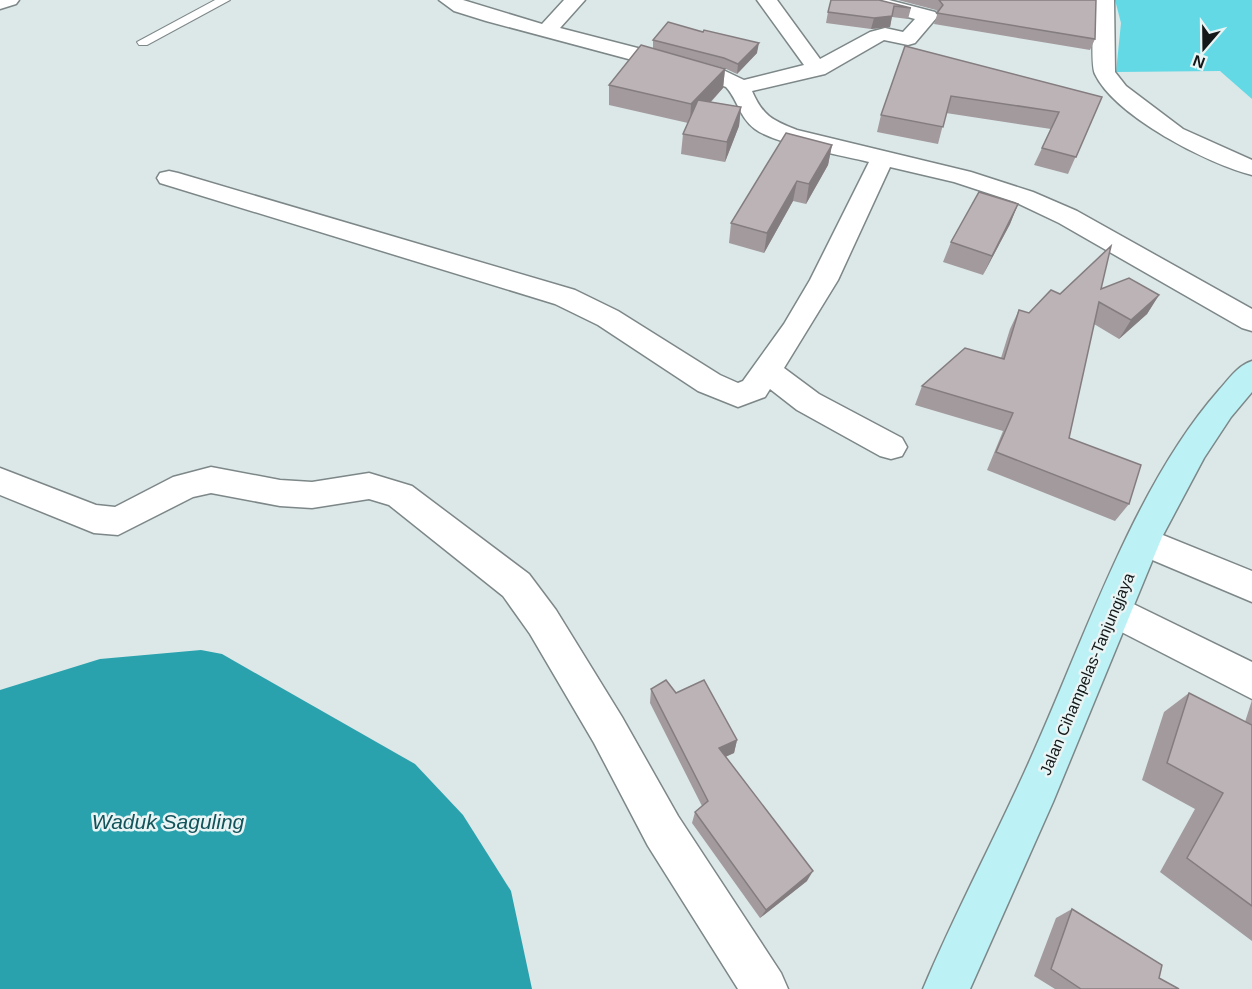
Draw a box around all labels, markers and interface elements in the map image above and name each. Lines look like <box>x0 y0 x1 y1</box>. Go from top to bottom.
north arrow <box>1174 18 1234 78</box>
text: N <box>1191 52 1207 72</box>
street label: Jalan Cihampelas-Tanjungjaya <box>1037 570 1137 778</box>
water label: Waduk Saguling <box>92 810 245 833</box>

